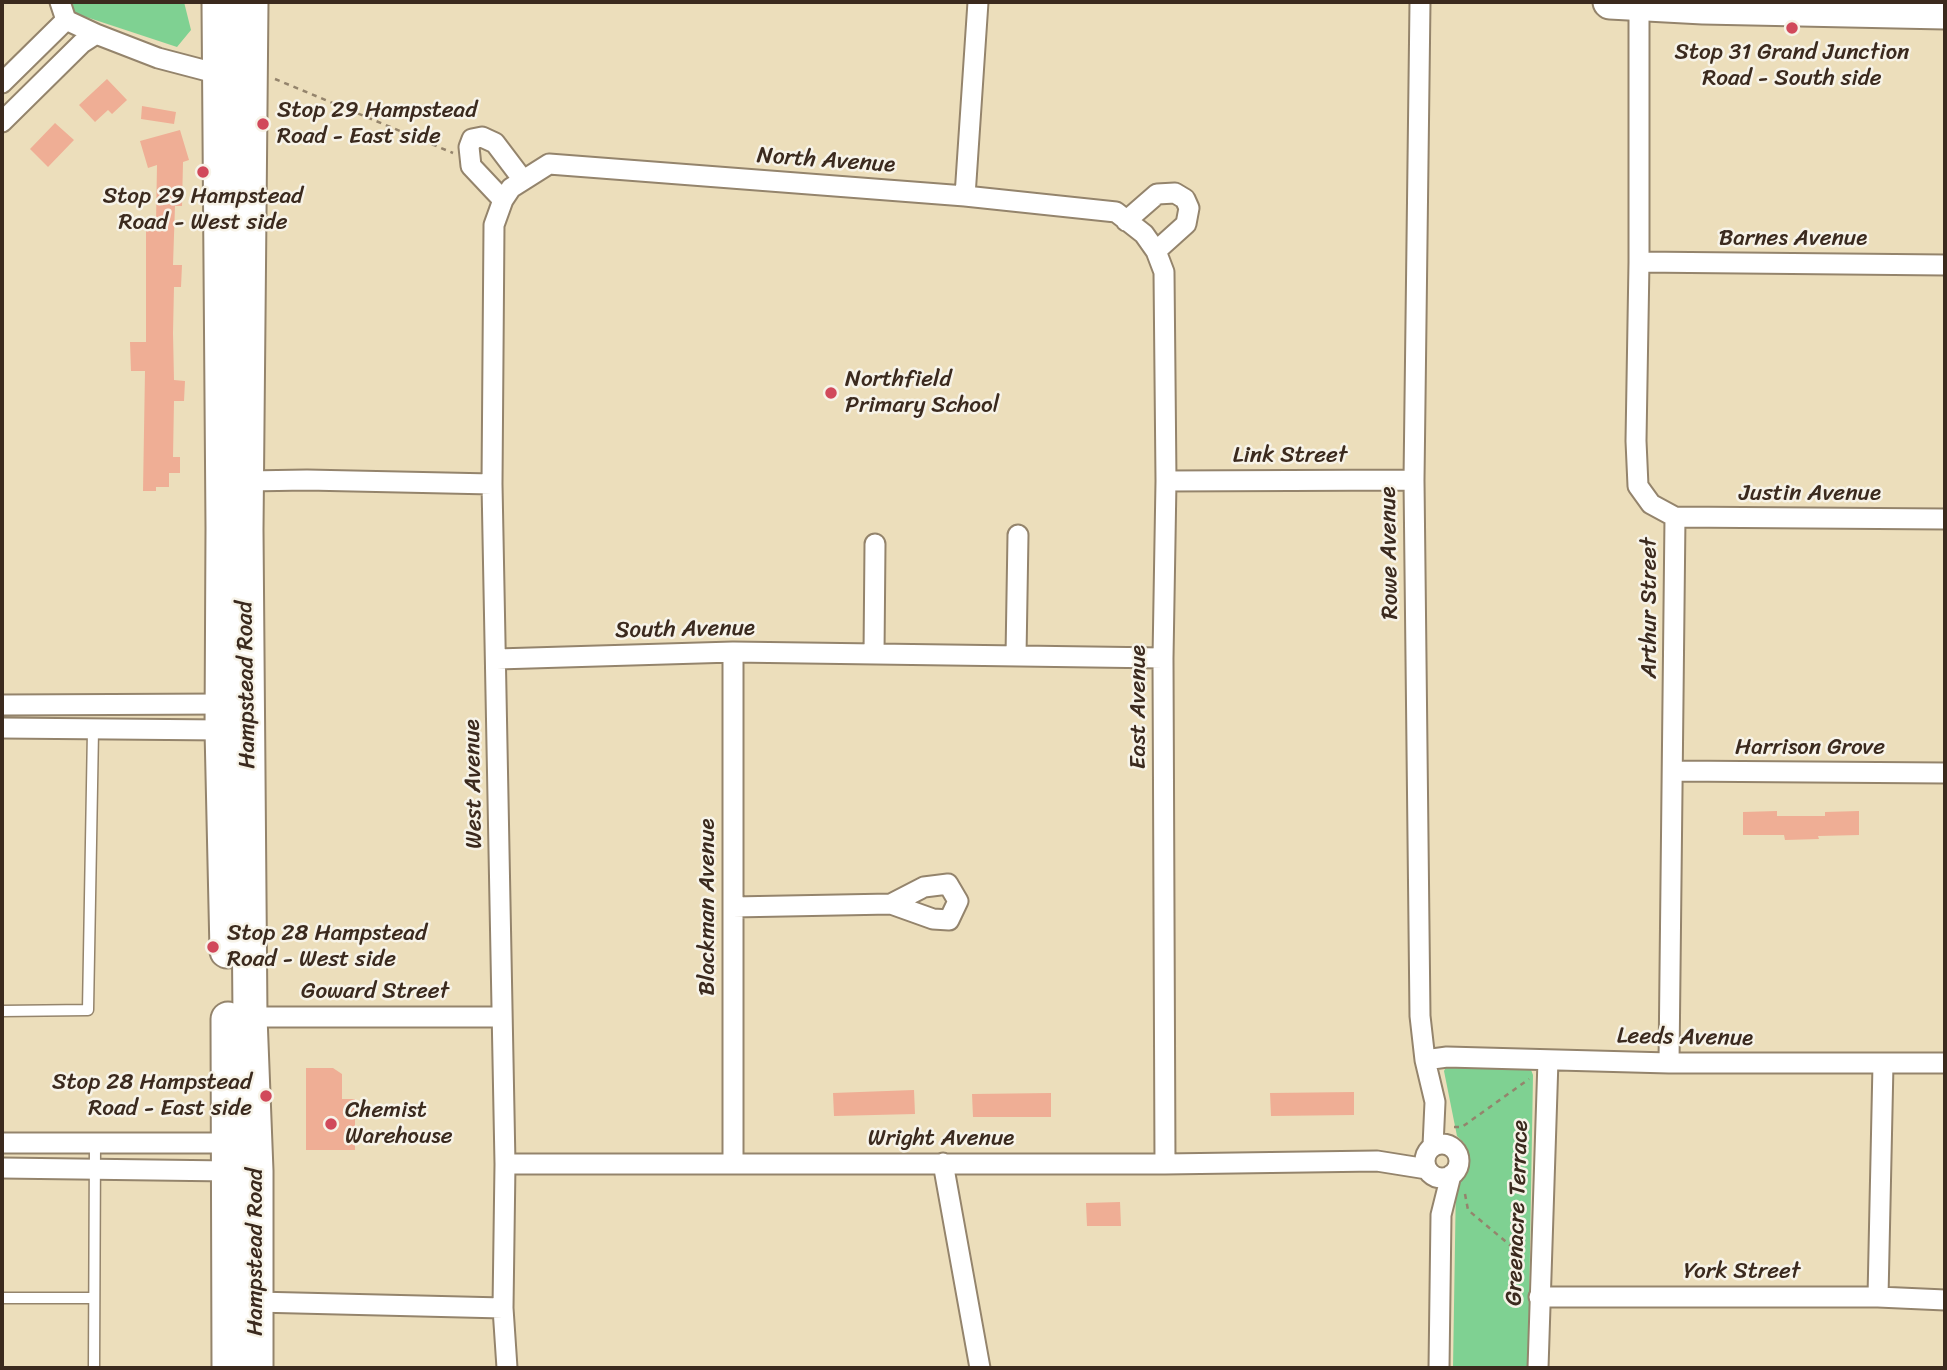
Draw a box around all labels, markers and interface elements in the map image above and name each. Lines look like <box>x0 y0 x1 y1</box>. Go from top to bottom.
marker: Stop 31 Grand Junction Road - South side <box>1784 20 1800 36</box>
place label: Stop 31 Grand Junction Road - South side <box>1675 39 1909 93</box>
place label: Stop 29 Hampstead Road - East side <box>277 97 477 151</box>
marker: Stop 29 Hampstead Road - East side <box>255 116 271 132</box>
street label: North Avenue <box>756 142 896 180</box>
marker: Stop 29 Hampstead Road - West side <box>195 164 211 180</box>
place label: Stop 29 Hampstead Road - West side <box>103 183 303 237</box>
street label: Barnes Avenue <box>1719 225 1867 253</box>
place label: Northfield Primary School <box>845 366 999 420</box>
marker: Northfield Primary School <box>823 385 839 401</box>
street label: Link Street <box>1233 442 1347 470</box>
street label: Justin Avenue <box>1739 480 1881 508</box>
street label: Rowe Avenue <box>1375 486 1405 620</box>
street label: Arthur Street <box>1636 537 1664 679</box>
street label: Hampstead Road <box>232 601 262 769</box>
street label: South Avenue <box>615 615 755 645</box>
street label: East Avenue <box>1125 645 1153 769</box>
street label: West Avenue <box>459 719 489 849</box>
street label: Harrison Grove <box>1735 734 1885 762</box>
street label: Blackman Avenue <box>694 818 722 996</box>
place label: Stop 28 Hampstead Road - West side <box>227 920 427 974</box>
marker: Stop 28 Hampstead Road - West side <box>205 939 221 955</box>
street label: Goward Street <box>301 978 449 1006</box>
street label: Leeds Avenue <box>1617 1023 1753 1053</box>
place label: Stop 28 Hampstead Road - East side <box>52 1069 252 1123</box>
marker: Stop 28 Hampstead Road - East side <box>258 1088 274 1104</box>
place label: Chemist Warehouse <box>345 1097 453 1151</box>
marker: Chemist Warehouse <box>323 1116 339 1132</box>
street label: Greenacre Terrace <box>1501 1120 1535 1306</box>
street label: Wright Avenue <box>868 1125 1014 1153</box>
street label: Hampstead Road <box>242 1168 270 1336</box>
street label: York Street <box>1684 1258 1800 1286</box>

